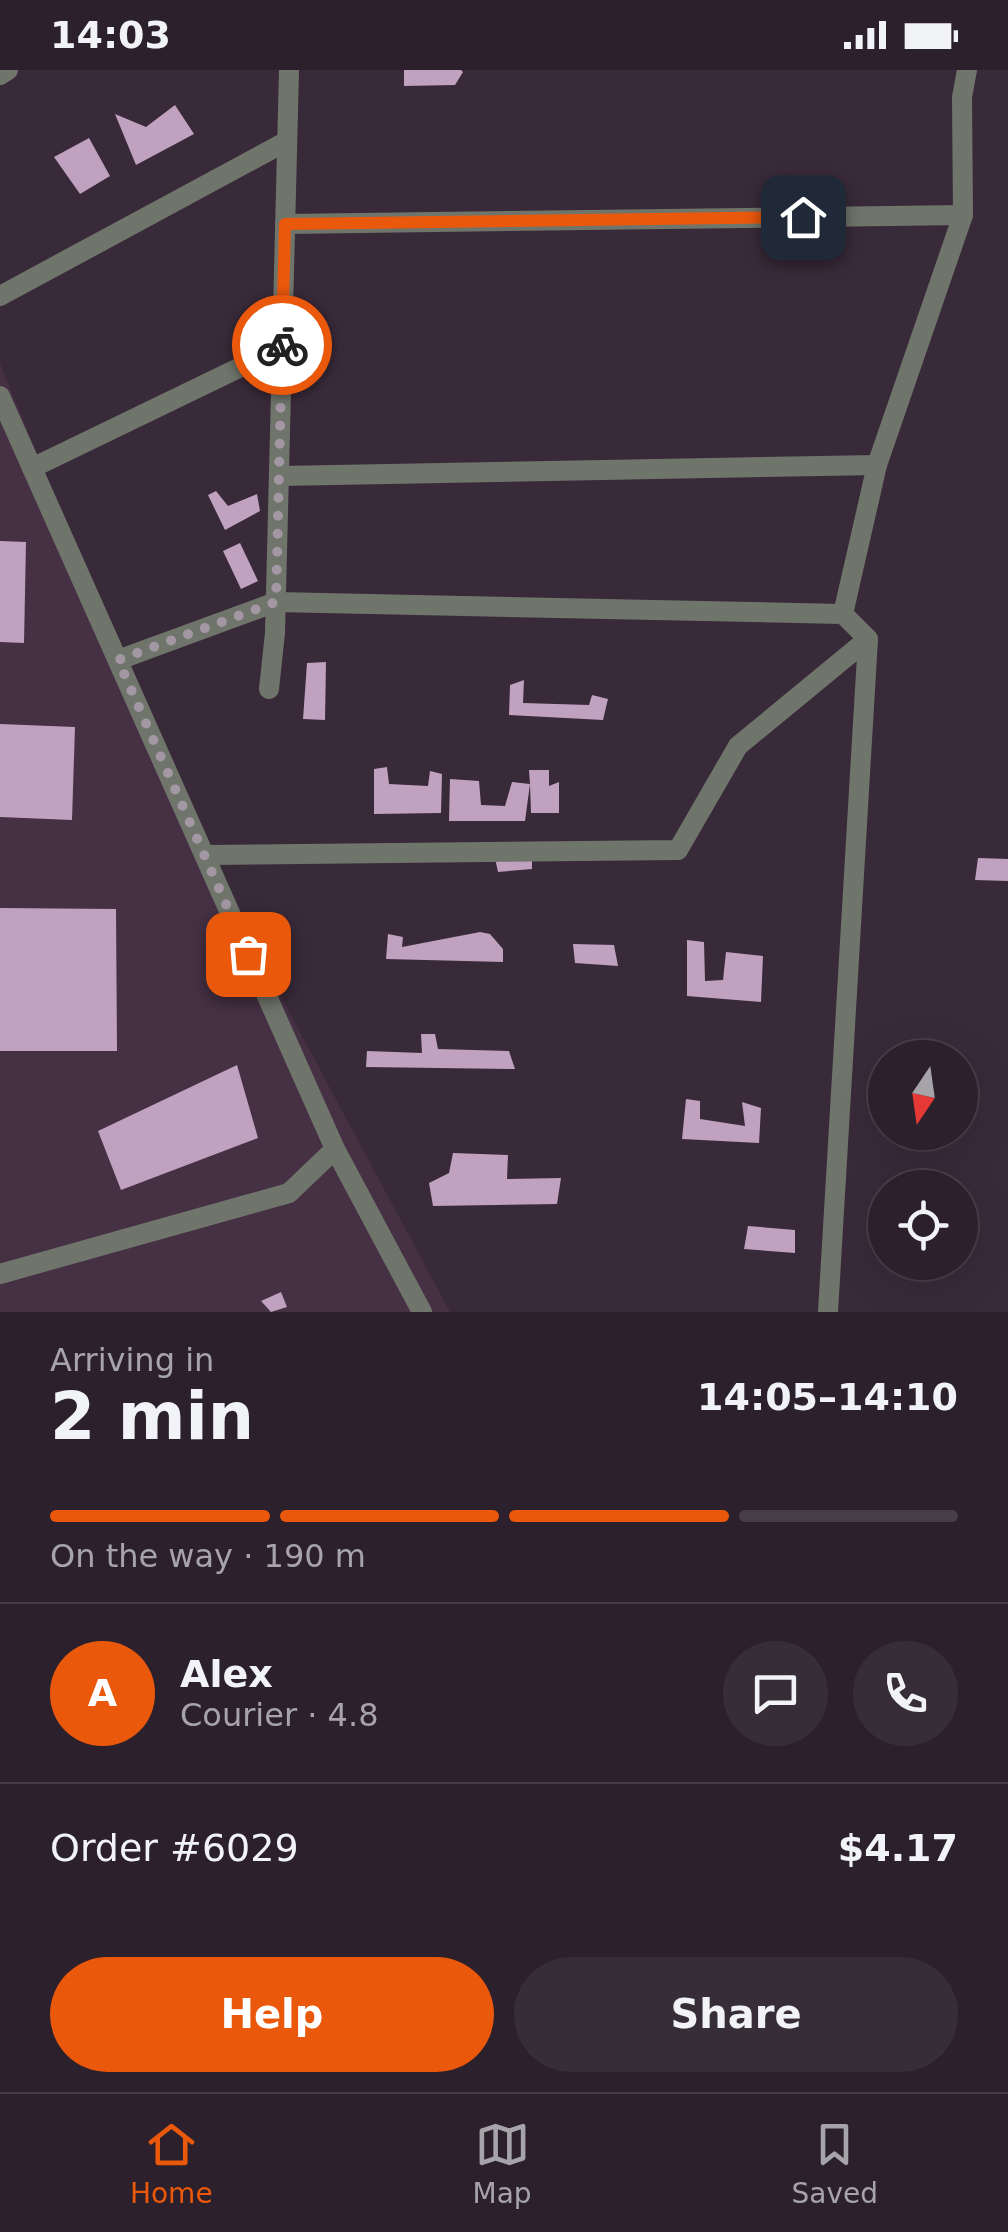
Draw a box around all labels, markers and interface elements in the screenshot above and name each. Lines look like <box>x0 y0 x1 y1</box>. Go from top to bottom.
text: 14:03 <box>50 13 171 57</box>
pin <box>761 175 846 260</box>
icon: home <box>776 190 831 245</box>
courier <box>232 295 332 395</box>
icon: bike <box>255 318 310 373</box>
pin <box>206 912 291 997</box>
icon: bag <box>221 927 276 982</box>
north arrow <box>868 1040 978 1150</box>
map controls <box>868 1040 978 1280</box>
button: locate <box>868 1170 978 1280</box>
text: Arriving in <box>50 1341 214 1379</box>
text: 14:05–14:10 <box>697 1375 958 1419</box>
text: 2 min <box>50 1379 254 1454</box>
text: On the way · 190 m <box>50 1537 366 1575</box>
button: chat <box>723 1641 828 1746</box>
button: phone <box>853 1641 958 1746</box>
text: Alex <box>180 1652 273 1696</box>
text: A <box>88 1671 117 1715</box>
text: Courier · 4.8 <box>180 1696 379 1734</box>
text: Order #6029 <box>50 1826 299 1870</box>
text: $4.17 <box>838 1826 958 1870</box>
button: Help <box>50 1957 494 2072</box>
button: Share <box>514 1957 958 2072</box>
tab: Home <box>130 2117 213 2210</box>
tab: Map <box>473 2117 532 2210</box>
tab: Saved <box>792 2117 878 2210</box>

